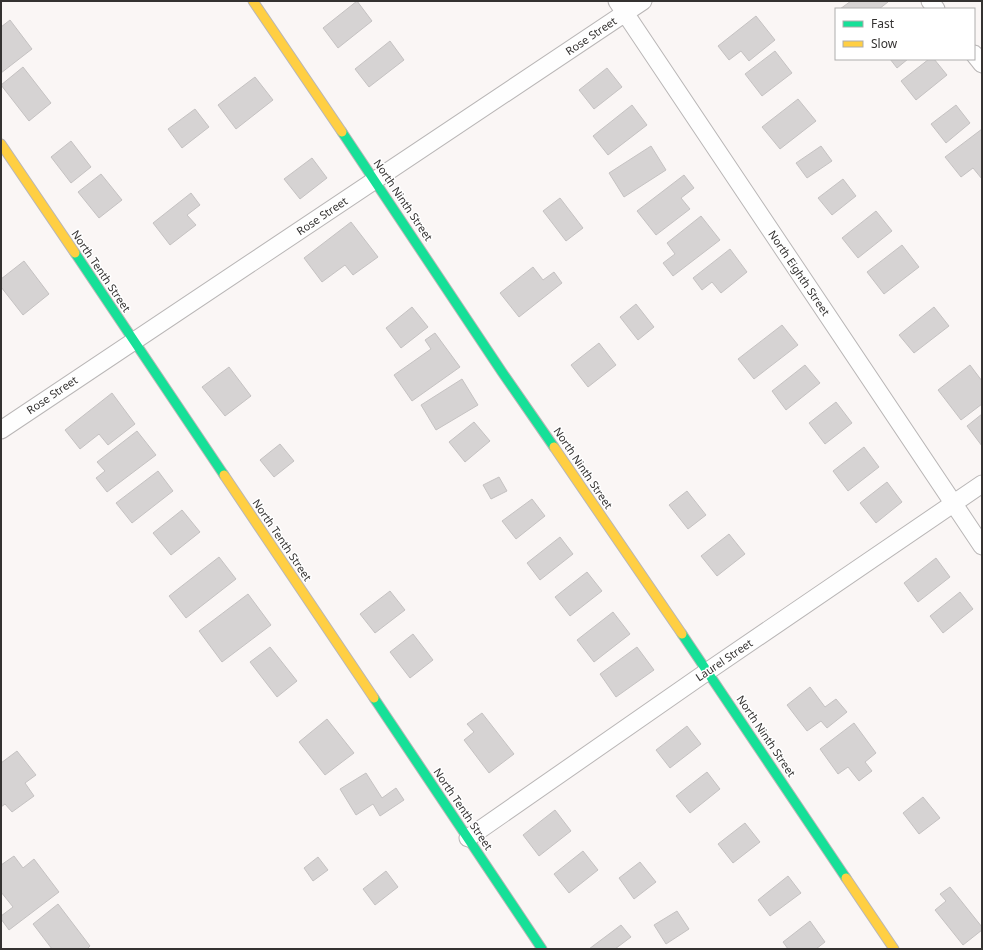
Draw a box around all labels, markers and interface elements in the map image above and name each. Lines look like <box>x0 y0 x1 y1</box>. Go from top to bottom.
legend <box>835 8 975 60</box>
street label: Rose Street <box>562 13 619 58</box>
text: Fast <box>871 15 895 32</box>
text: Slow <box>871 35 898 52</box>
street label: North Ninth Street <box>370 156 436 244</box>
street label: Rose Street <box>293 193 350 238</box>
street label: North Tenth Street <box>68 227 134 315</box>
street label: North Eighth Street <box>765 227 834 318</box>
street label: Rose Street <box>23 372 80 417</box>
street label: North Ninth Street <box>550 424 616 512</box>
street label: North Tenth Street <box>249 496 315 584</box>
street label: Laurel Street <box>692 635 755 684</box>
street label: North Ninth Street <box>733 692 799 780</box>
street label: North Tenth Street <box>430 765 496 853</box>

